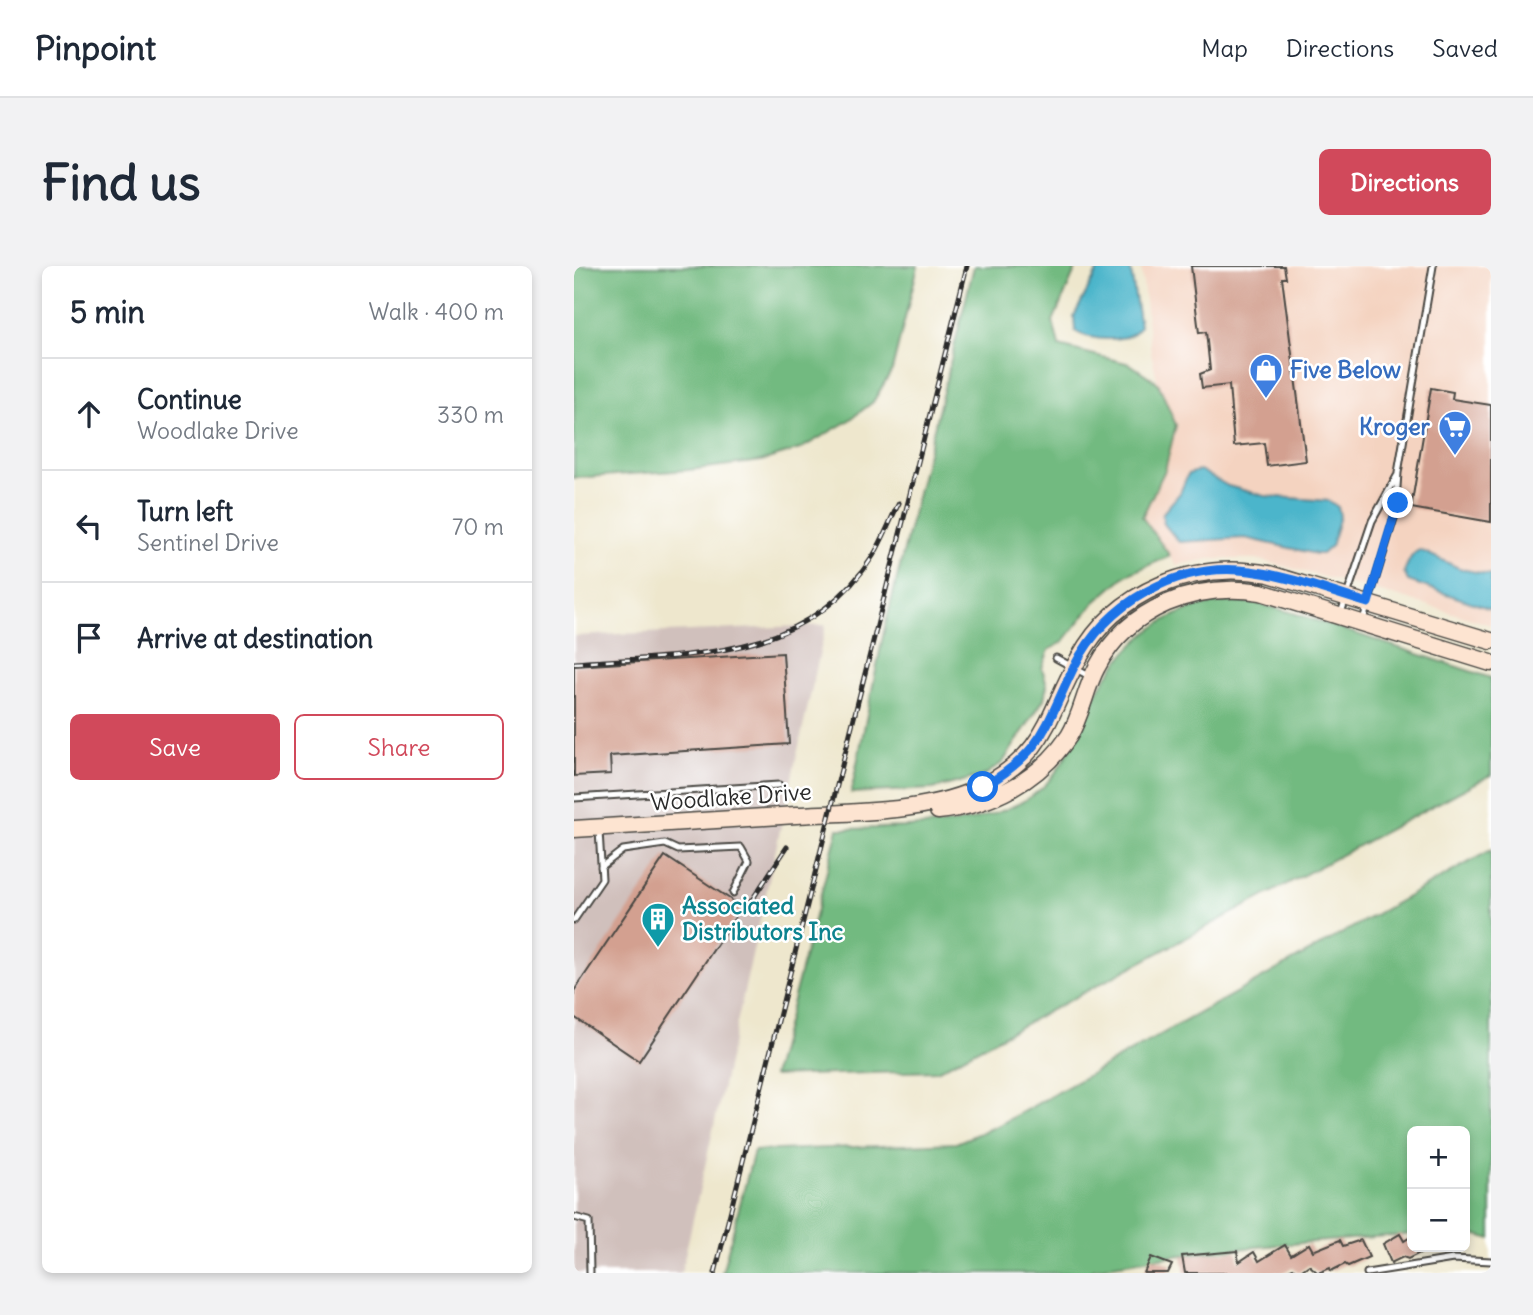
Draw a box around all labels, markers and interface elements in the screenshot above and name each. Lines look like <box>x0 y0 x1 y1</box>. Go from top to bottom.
text: Pinpoint <box>35 27 156 69</box>
text: Map <box>1201 33 1248 63</box>
text: Directions <box>1286 33 1394 63</box>
text: Saved <box>1432 33 1498 63</box>
button: Directions <box>1319 149 1491 215</box>
text: Find us <box>42 152 200 213</box>
text: 5 min <box>70 293 145 331</box>
text: Walk · 400 m <box>369 297 504 326</box>
shop icon: Five Below <box>1247 351 1285 400</box>
place label: Five Below <box>1290 355 1401 384</box>
text: Continue <box>137 383 242 416</box>
icon: ahead <box>70 395 108 433</box>
text: 330 m <box>437 400 504 429</box>
supermarket icon: Kroger <box>1436 408 1474 457</box>
place label: Kroger <box>1359 412 1431 441</box>
text: Woodlake Drive <box>137 416 299 445</box>
route end <box>1382 487 1413 518</box>
text: Turn left <box>137 495 233 528</box>
icon: left <box>70 507 108 545</box>
text: 70 m <box>452 512 504 541</box>
text: Sentinel Drive <box>137 528 279 557</box>
icon: arrive <box>70 619 108 657</box>
text: Arrive at destination <box>137 622 373 655</box>
button: Save <box>70 714 280 780</box>
button: Share <box>294 714 504 780</box>
route start <box>967 771 998 802</box>
street label: Woodlake Drive <box>649 776 813 817</box>
place label: Associated Distributors Inc <box>682 891 844 946</box>
building icon: Associated Distributors Inc <box>639 900 677 949</box>
map controls <box>1407 1126 1470 1252</box>
button: + <box>1407 1126 1470 1189</box>
button: − <box>1407 1189 1470 1252</box>

